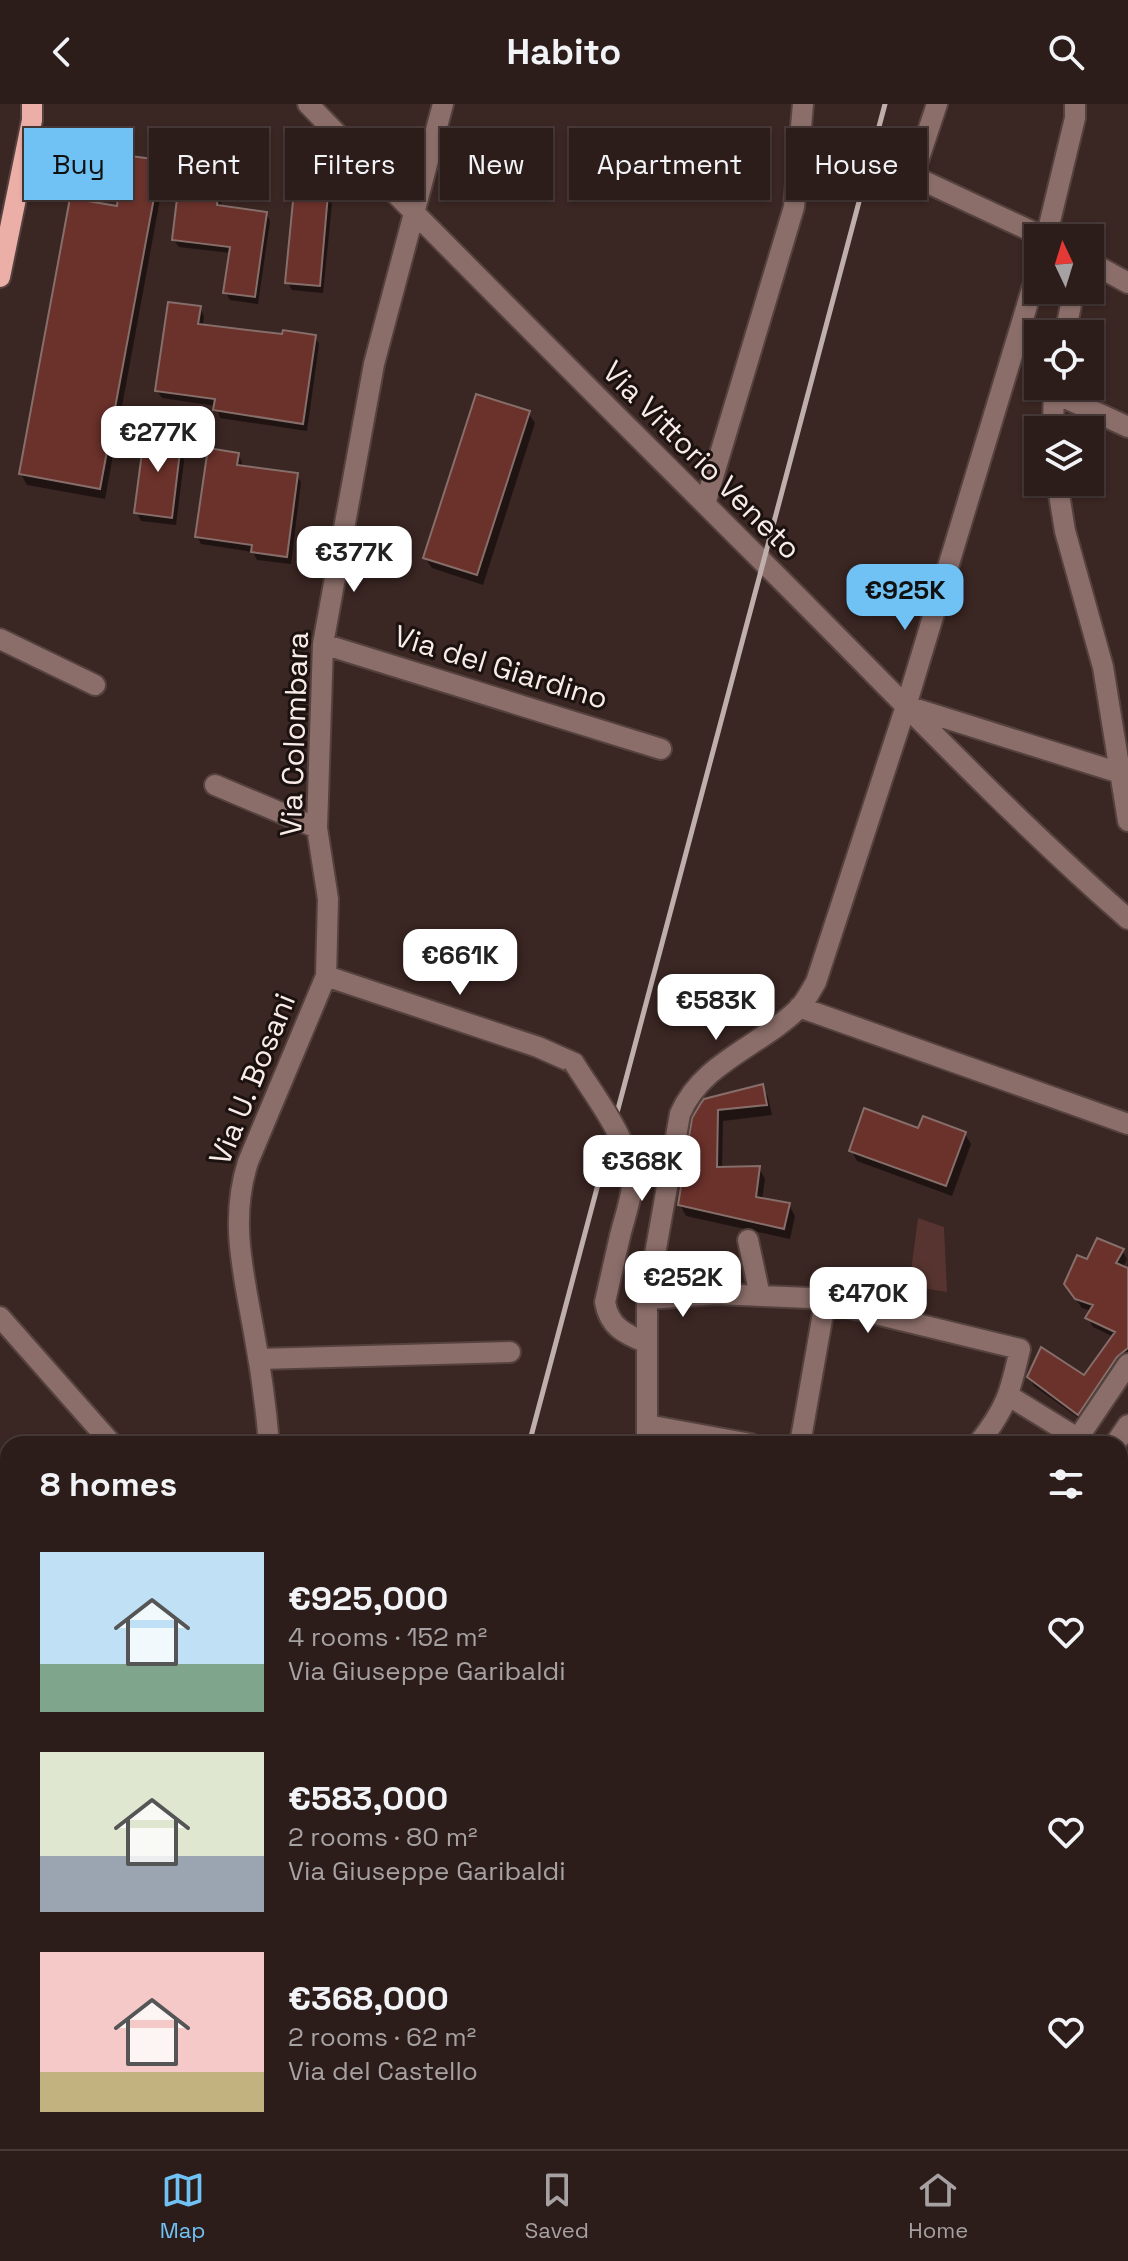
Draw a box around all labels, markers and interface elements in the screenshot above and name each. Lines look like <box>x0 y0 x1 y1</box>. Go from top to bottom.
text: Habito <box>507 29 621 75</box>
icon: back <box>40 30 84 74</box>
icon: search <box>1044 30 1088 74</box>
chip: Buy <box>24 128 133 200</box>
chip: Rent <box>149 128 269 200</box>
chip: Filters <box>285 128 424 200</box>
chip: New <box>440 128 553 200</box>
chip: Apartment <box>569 128 770 200</box>
chip: House <box>786 128 927 200</box>
north arrow <box>1024 224 1104 304</box>
map controls <box>1024 224 1104 496</box>
button: locate <box>1024 320 1104 400</box>
street label: Via Vittorio Veneto <box>594 352 810 568</box>
pin: €277K <box>102 406 214 474</box>
text: €277K <box>119 415 197 449</box>
button: layers <box>1024 416 1104 496</box>
pin: €377K <box>298 526 410 594</box>
text: €377K <box>315 535 393 569</box>
pin: €925K <box>849 564 961 632</box>
text: €925K <box>864 573 946 607</box>
street label: Via del Giardino <box>389 616 613 718</box>
street label: Via Colombara <box>271 631 317 837</box>
pin: €661K <box>404 929 516 997</box>
text: €661K <box>421 938 499 972</box>
pin: €583K <box>660 974 772 1042</box>
text: €583K <box>676 983 756 1017</box>
street label: Via U. Bosani <box>200 987 304 1171</box>
pin: €368K <box>586 1135 698 1203</box>
text: €368K <box>601 1144 683 1178</box>
pin: €252K <box>627 1251 739 1319</box>
text: €252K <box>643 1260 723 1294</box>
pin: €470K <box>812 1267 924 1335</box>
text: €470K <box>828 1276 908 1310</box>
icon: filters <box>1044 1462 1088 1506</box>
text: 8 homes <box>40 1463 177 1506</box>
text: €925,000 <box>288 1577 448 1620</box>
icon: home <box>104 1584 200 1680</box>
icon: heart <box>1044 1610 1088 1654</box>
text: 4 rooms · 152 m² <box>288 1620 487 1654</box>
text: Via Giuseppe Garibaldi <box>288 1654 566 1688</box>
text: €583,000 <box>288 1777 448 1820</box>
icon: home <box>104 1784 200 1880</box>
icon: heart <box>1044 1810 1088 1854</box>
text: 2 rooms · 80 m² <box>288 1820 478 1854</box>
text: Via Giuseppe Garibaldi <box>288 1854 566 1888</box>
text: €368,000 <box>288 1977 449 2020</box>
icon: home <box>104 1984 200 2080</box>
icon: heart <box>1044 2010 1088 2054</box>
text: 2 rooms · 62 m² <box>288 2020 476 2054</box>
text: Via del Castello <box>288 2054 478 2088</box>
tab: Map <box>160 2168 206 2244</box>
tab: Saved <box>525 2168 589 2244</box>
tab: Home <box>908 2168 968 2244</box>

